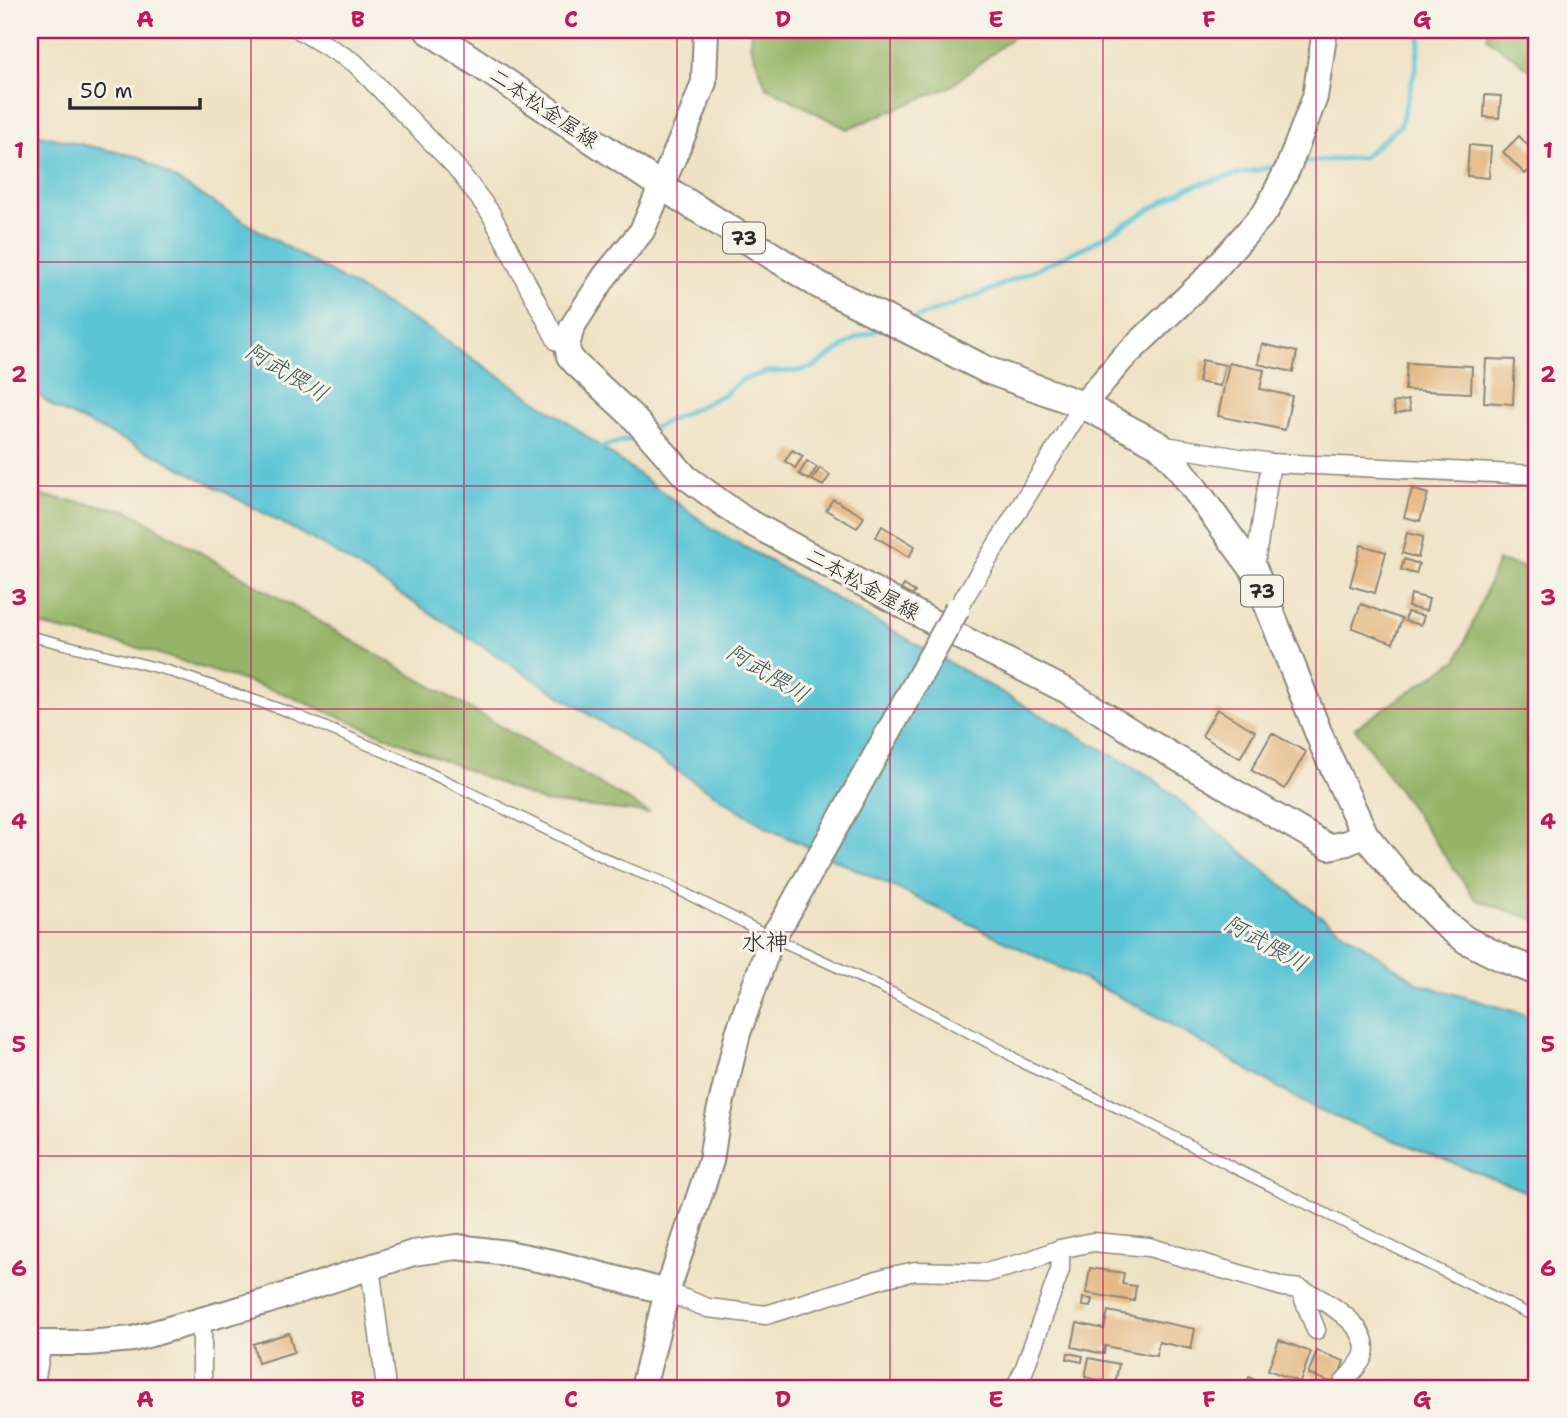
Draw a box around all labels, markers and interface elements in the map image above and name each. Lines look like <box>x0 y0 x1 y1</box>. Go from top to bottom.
text: A <box>136 4 154 34</box>
text: B <box>351 4 365 34</box>
text: C <box>564 4 578 34</box>
text: D <box>775 4 791 34</box>
text: E <box>988 4 1004 34</box>
text: F <box>1202 4 1216 34</box>
text: G <box>1413 4 1432 34</box>
street label: 二本松金屋線 <box>484 61 604 155</box>
scale bar <box>70 66 200 110</box>
text: 50 m <box>80 77 133 105</box>
text: 1 <box>14 135 24 165</box>
text: 1 <box>1543 135 1553 165</box>
road number: 73 <box>723 222 765 254</box>
water label: 阿武隈川 <box>240 335 334 409</box>
text: 2 <box>11 359 27 389</box>
text: 2 <box>1540 359 1556 389</box>
street label: 二本松金屋線 <box>801 541 925 627</box>
road number: 73 <box>1241 576 1283 606</box>
text: 3 <box>11 582 27 612</box>
text: 3 <box>1540 582 1556 612</box>
water label: 阿武隈川 <box>721 636 815 710</box>
text: 4 <box>11 806 27 836</box>
text: 4 <box>1540 806 1556 836</box>
water label: 阿武隈川 <box>1218 908 1314 978</box>
district label: 水神 <box>741 926 789 958</box>
text: 5 <box>12 1029 26 1059</box>
text: 5 <box>1541 1029 1555 1059</box>
text: 6 <box>11 1253 27 1283</box>
text: 6 <box>1540 1253 1556 1283</box>
text: A <box>136 1384 154 1414</box>
text: B <box>351 1384 365 1414</box>
text: C <box>564 1384 578 1414</box>
text: D <box>775 1384 791 1414</box>
text: E <box>988 1384 1004 1414</box>
text: F <box>1202 1384 1216 1414</box>
text: G <box>1413 1384 1432 1414</box>

